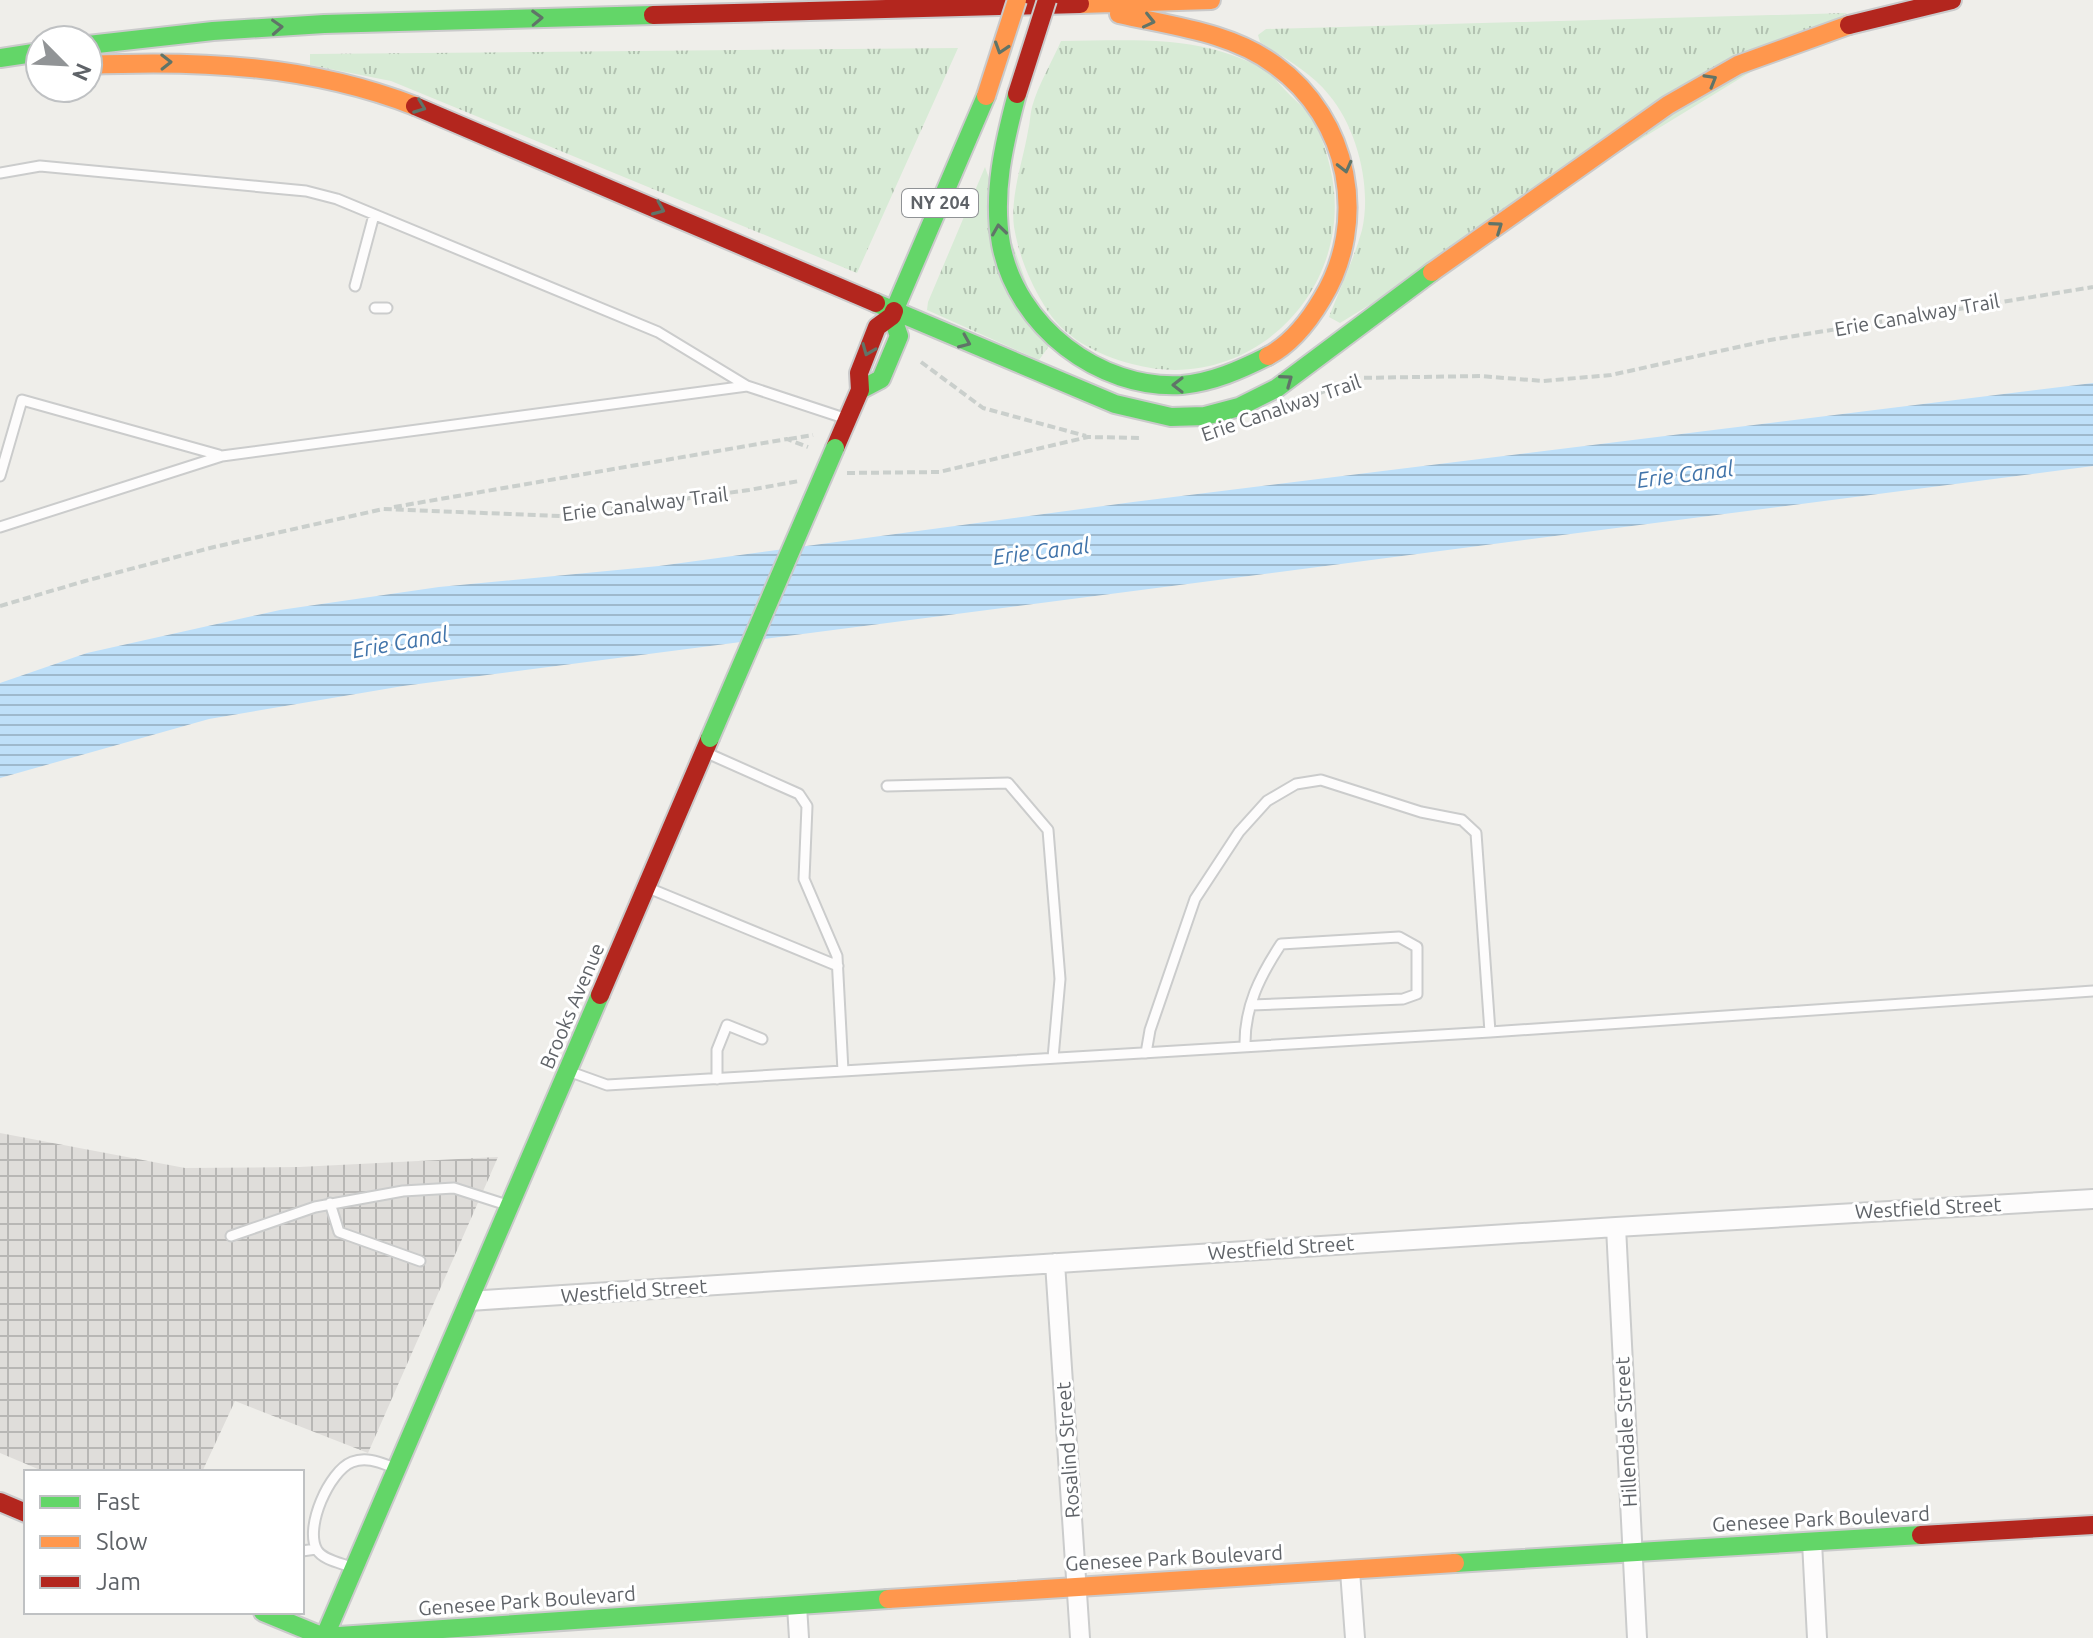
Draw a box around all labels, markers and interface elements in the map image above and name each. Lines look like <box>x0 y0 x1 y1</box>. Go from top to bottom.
one-way arrow <box>531 9 544 27</box>
one-way arrow <box>1142 12 1155 29</box>
one-way arrow <box>271 19 284 36</box>
north arrow <box>24 24 104 104</box>
one-way arrow <box>995 40 1011 54</box>
one-way arrow <box>160 53 173 71</box>
text: N <box>68 60 97 85</box>
one-way arrow <box>1703 74 1717 90</box>
one-way arrow <box>412 97 426 114</box>
one-way arrow <box>1335 159 1352 173</box>
road number: NY 204 <box>902 189 978 217</box>
one-way arrow <box>651 200 665 216</box>
one-way arrow <box>1489 222 1503 237</box>
one-way arrow <box>991 223 1008 237</box>
street label: Erie Canalway Trail <box>1833 289 2001 340</box>
one-way arrow <box>957 332 971 348</box>
one-way arrow <box>861 342 878 356</box>
street label: Erie Canalway Trail <box>1198 369 1364 446</box>
one-way arrow <box>1171 376 1184 394</box>
one-way arrow <box>1278 376 1293 390</box>
water label: Erie Canal <box>1635 455 1735 492</box>
street label: Erie Canalway Trail <box>561 482 729 525</box>
water label: Erie Canal <box>991 532 1091 569</box>
water label: Erie Canal <box>350 621 450 662</box>
street label: Brooks Avenue <box>535 939 608 1072</box>
street label: Westfield Street <box>1854 1192 2002 1223</box>
street label: Westfield Street <box>1207 1231 1355 1264</box>
street label: Westfield Street <box>560 1274 708 1307</box>
street label: Hillendale Street <box>1610 1356 1641 1508</box>
street label: Rosalind Street <box>1051 1381 1084 1519</box>
legend <box>24 1470 304 1614</box>
text: Fast <box>96 1488 140 1515</box>
street label: Genesee Park Boulevard <box>1712 1501 1930 1536</box>
text: Slow <box>96 1528 148 1555</box>
street label: Genesee Park Boulevard <box>1065 1540 1283 1575</box>
text: Jam <box>96 1568 141 1595</box>
street label: Genesee Park Boulevard <box>418 1581 636 1620</box>

